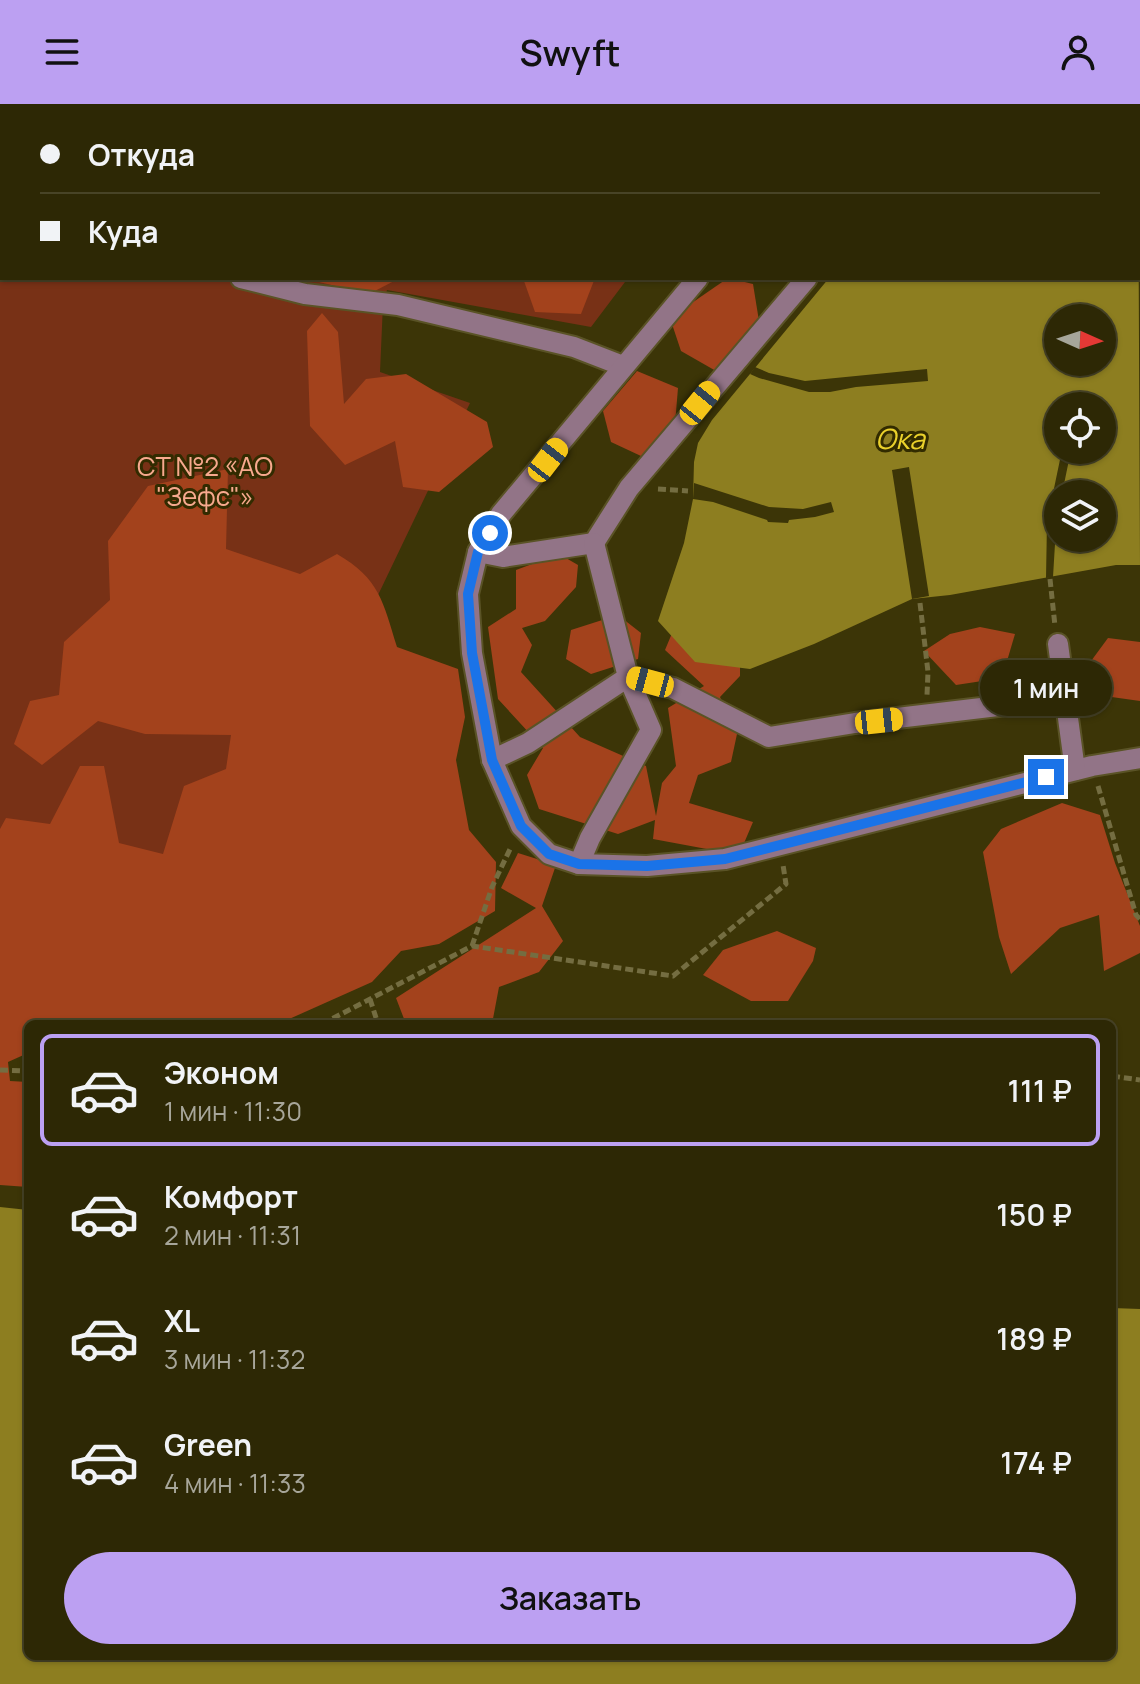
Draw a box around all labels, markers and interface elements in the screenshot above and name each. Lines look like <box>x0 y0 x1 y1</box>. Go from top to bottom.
text: Swyft <box>519 28 621 77</box>
icon: menu <box>40 30 84 74</box>
icon: person <box>1056 30 1100 74</box>
text: Откуда <box>88 134 195 175</box>
text: Куда <box>88 211 159 252</box>
north arrow <box>1044 304 1116 376</box>
map controls <box>1044 304 1116 552</box>
car <box>676 377 724 429</box>
button: locate <box>1044 392 1116 464</box>
water label: Ока <box>875 419 926 457</box>
car <box>524 434 572 486</box>
park label: СТ №2 «АО "Зефс"» <box>137 448 273 514</box>
button: layers <box>1044 480 1116 552</box>
route start <box>472 515 508 551</box>
callout: 1 мин <box>980 661 1112 717</box>
car <box>624 664 676 700</box>
text: 1 мин <box>1013 670 1079 706</box>
car <box>854 707 904 735</box>
route end <box>1028 759 1064 795</box>
text: Эконом <box>164 1052 279 1093</box>
icon: car <box>68 1054 140 1126</box>
text: 111 ₽ <box>1008 1070 1072 1111</box>
text: 1 мин · 11:30 <box>164 1093 302 1129</box>
text: Комфорт <box>164 1176 298 1217</box>
icon: car <box>68 1178 140 1250</box>
text: 150 ₽ <box>996 1194 1072 1235</box>
text: 2 мин · 11:31 <box>164 1217 301 1253</box>
text: XL <box>164 1300 200 1341</box>
icon: car <box>68 1302 140 1374</box>
text: 189 ₽ <box>996 1318 1072 1359</box>
text: 3 мин · 11:32 <box>164 1341 305 1377</box>
text: Green <box>164 1424 252 1465</box>
icon: car <box>68 1426 140 1498</box>
text: 174 ₽ <box>1000 1442 1072 1483</box>
text: 4 мин · 11:33 <box>164 1465 306 1501</box>
button: Заказать <box>64 1552 1076 1644</box>

